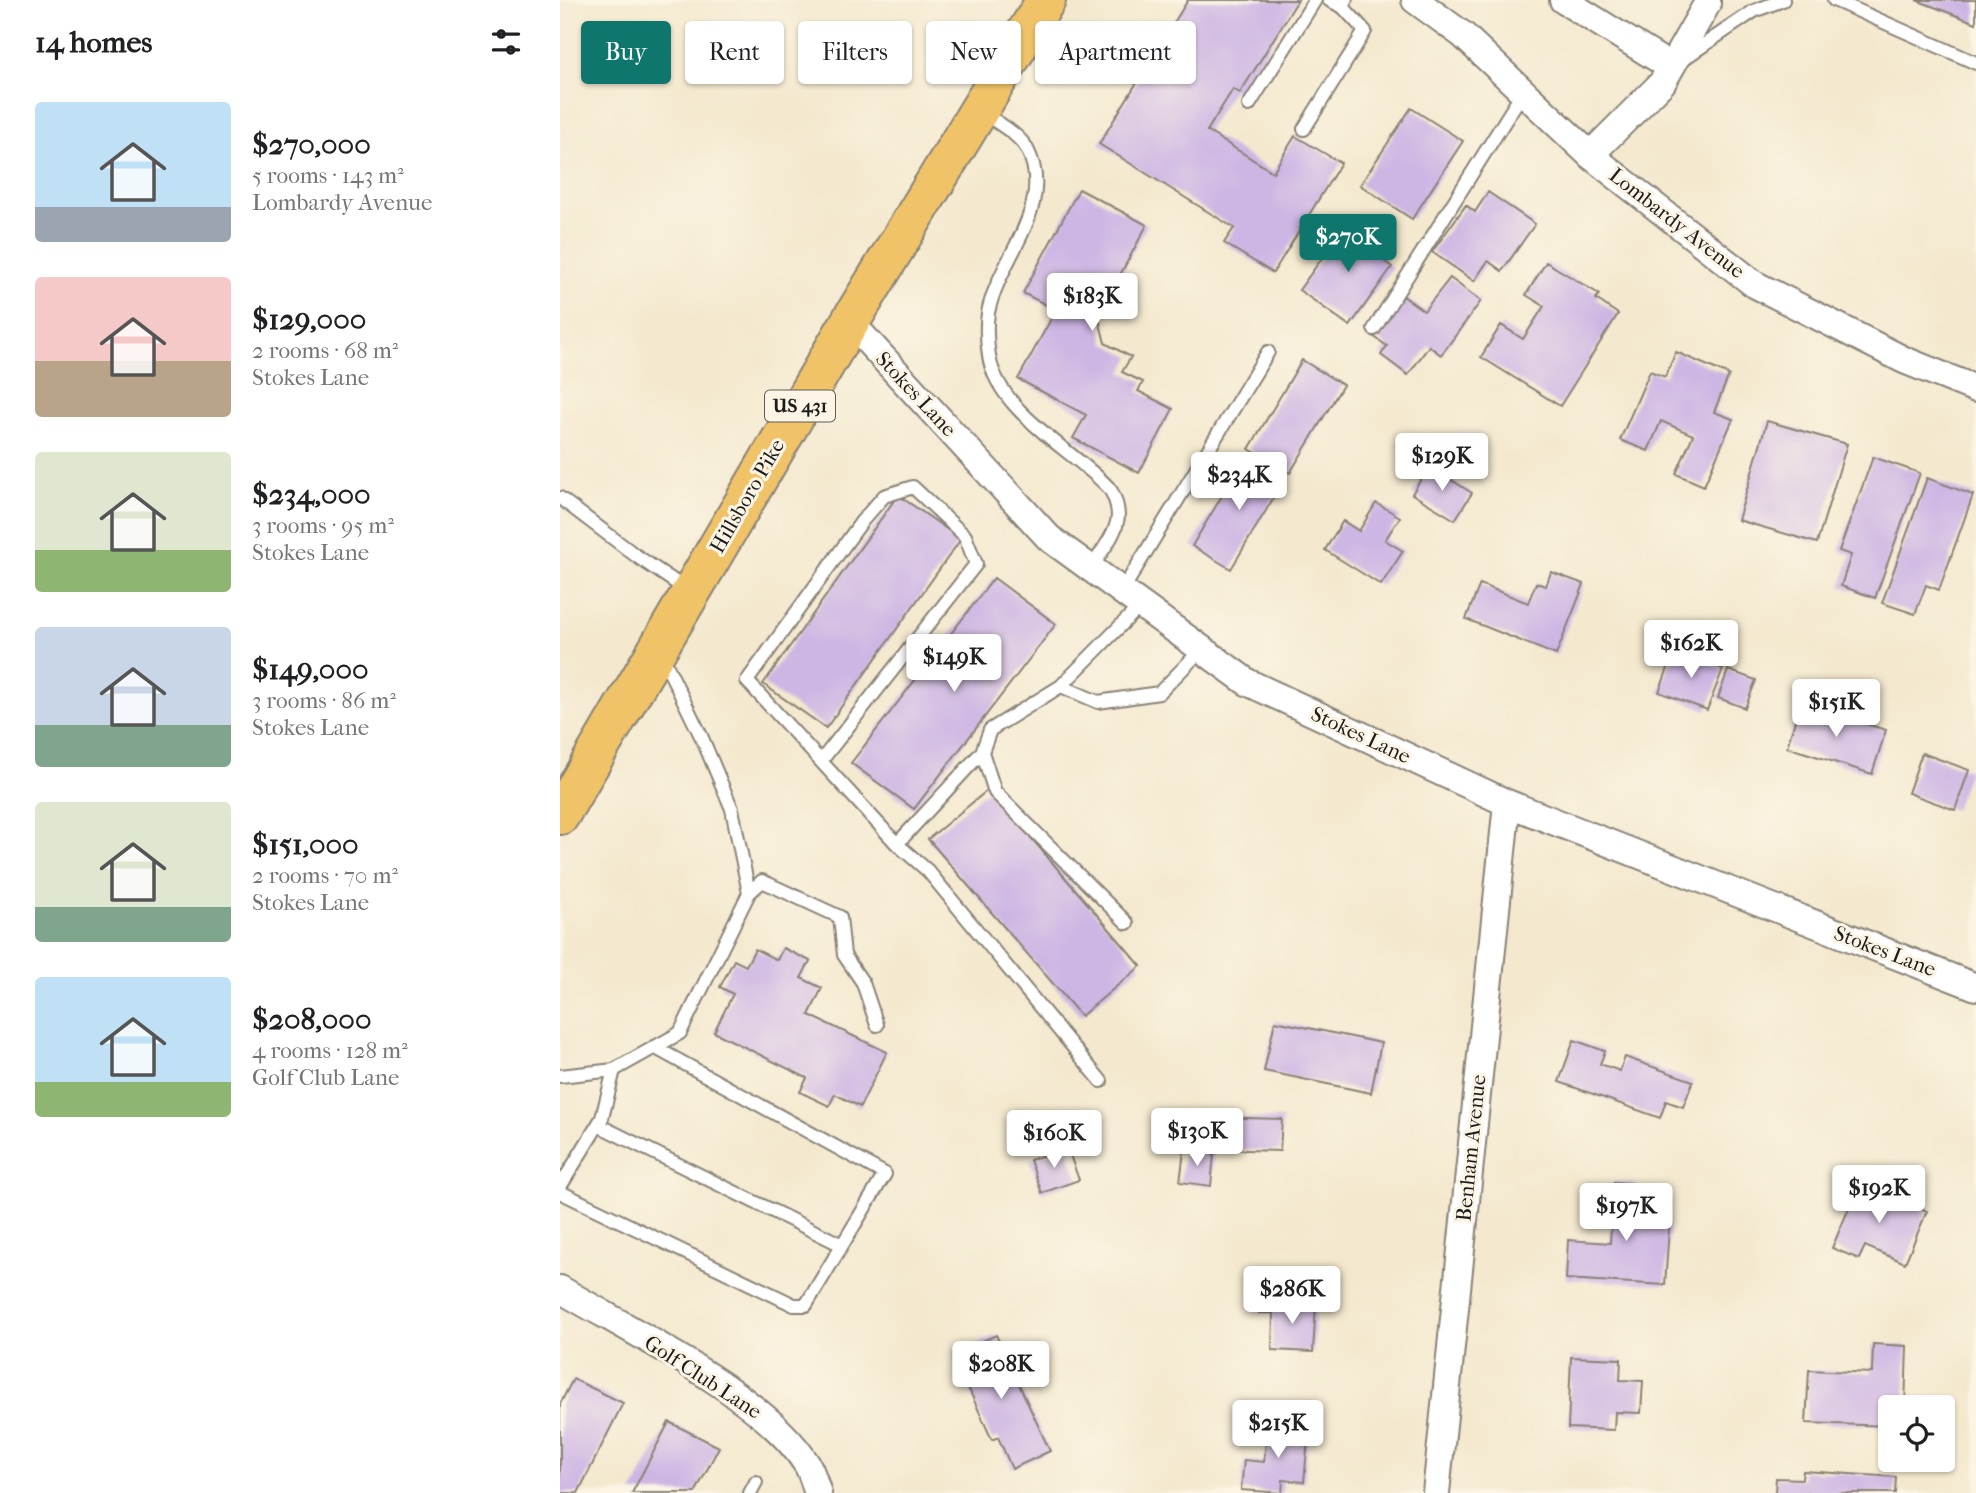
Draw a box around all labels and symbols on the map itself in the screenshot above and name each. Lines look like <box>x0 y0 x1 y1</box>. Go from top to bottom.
street label: Lombardy Avenue <box>1605 163 1749 283</box>
pin: $270K <box>1299 215 1397 274</box>
pin: $183K <box>1043 274 1141 333</box>
street label: Stokes Lane <box>871 347 961 441</box>
road number: US 431 <box>765 390 835 422</box>
pin: $129K <box>1393 434 1491 493</box>
street label: Hillsboro Pike <box>705 435 789 557</box>
pin: $234K <box>1190 452 1288 512</box>
pin: $162K <box>1642 620 1740 680</box>
pin: $149K <box>905 634 1003 694</box>
pin: $151K <box>1787 680 1885 739</box>
street label: Stokes Lane <box>1307 702 1415 768</box>
street label: Stokes Lane <box>1831 921 1939 981</box>
street label: Benham Avenue <box>1451 1073 1491 1223</box>
pin: $130K <box>1148 1108 1246 1168</box>
pin: $160K <box>1005 1110 1103 1170</box>
pin: $192K <box>1830 1166 1928 1225</box>
pin: $197K <box>1577 1184 1675 1243</box>
pin: $286K <box>1243 1266 1341 1326</box>
street label: Golf Club Lane <box>640 1330 766 1424</box>
pin: $208K <box>952 1342 1050 1401</box>
pin: $215K <box>1229 1400 1327 1460</box>

